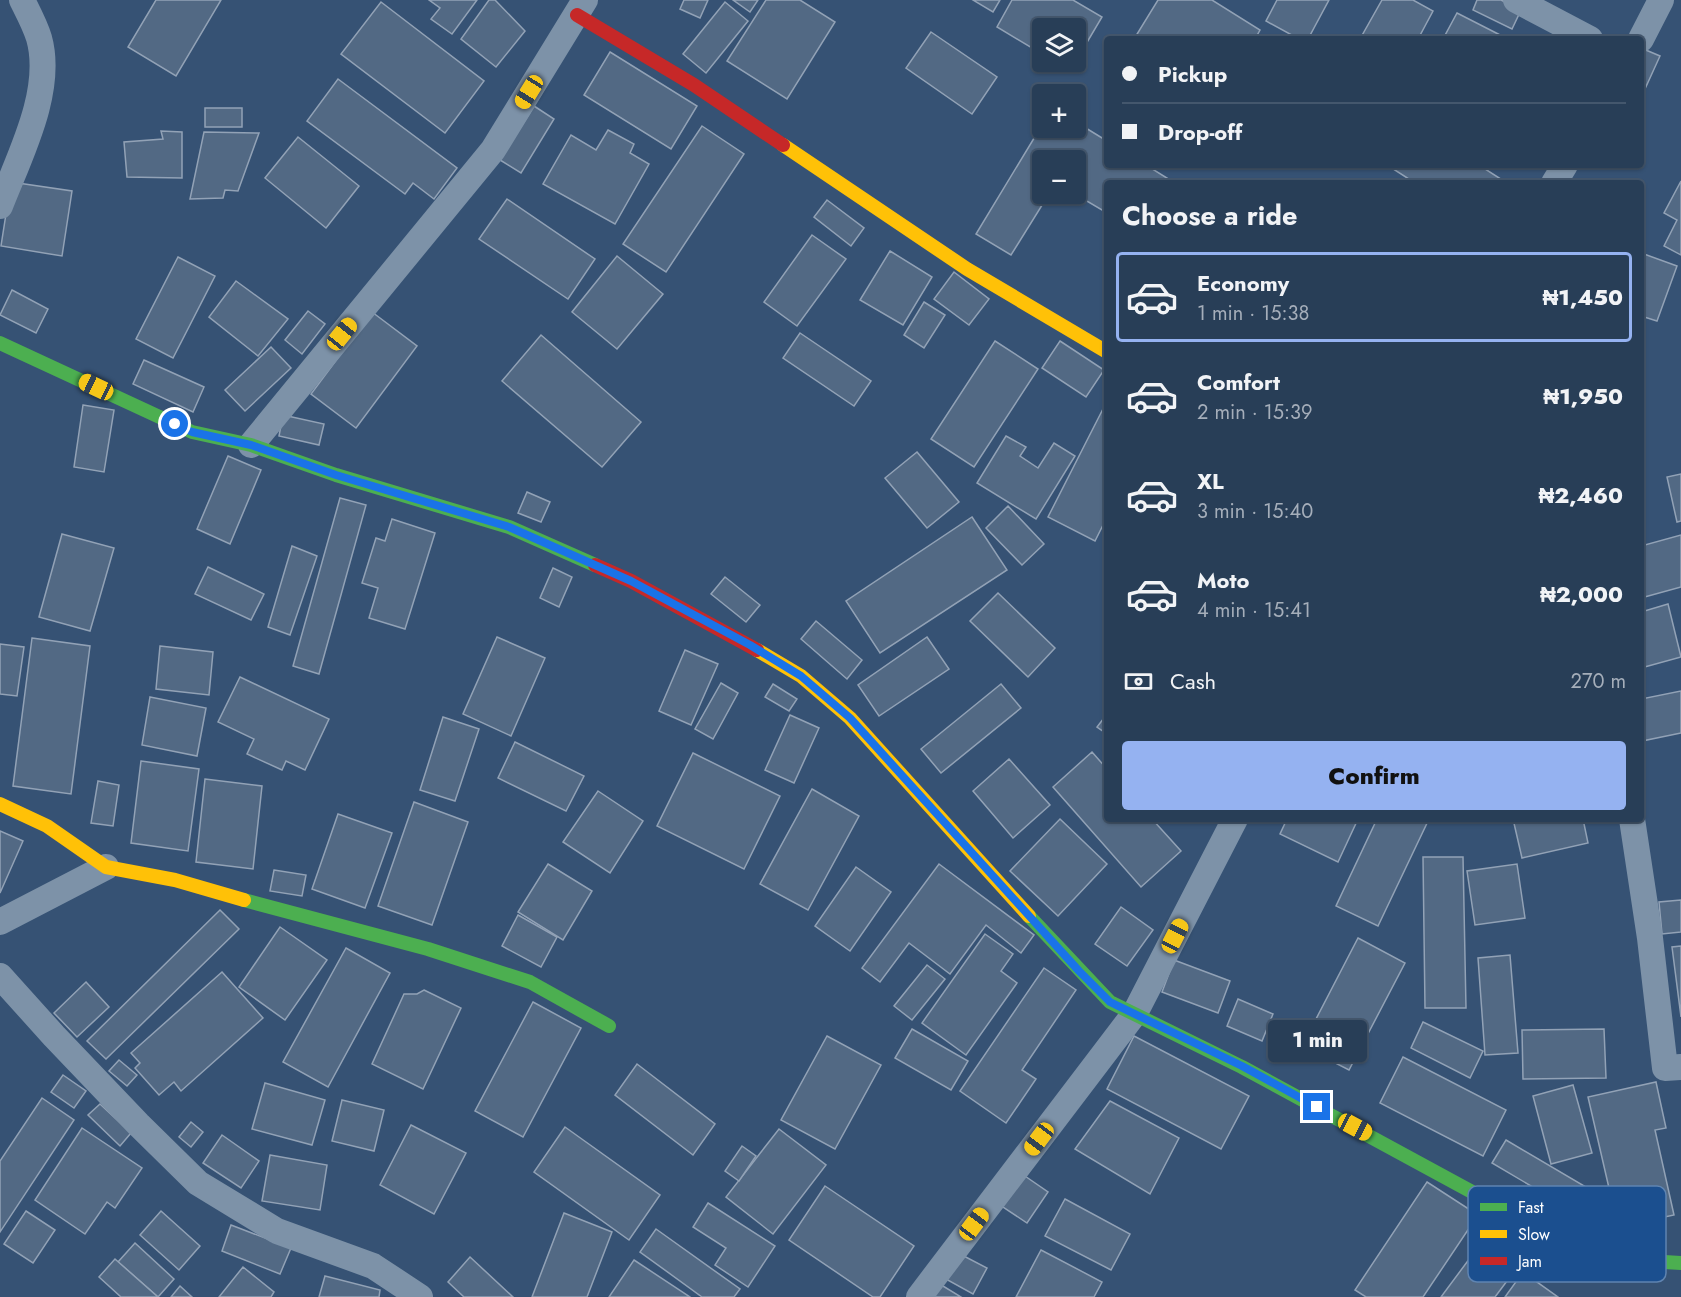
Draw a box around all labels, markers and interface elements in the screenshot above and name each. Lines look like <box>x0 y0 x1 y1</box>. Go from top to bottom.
map controls <box>1032 18 1086 204</box>
button: layers <box>1032 18 1086 72</box>
text: Pickup <box>1158 58 1227 90</box>
car <box>512 72 546 112</box>
button: + <box>1032 84 1086 138</box>
text: Drop-off <box>1158 116 1242 148</box>
button: − <box>1032 150 1086 204</box>
text: Choose a ride <box>1122 196 1297 235</box>
text: Economy <box>1197 267 1289 299</box>
icon: car <box>1125 270 1179 324</box>
text: ₦1,450 <box>1542 281 1623 313</box>
text: 1 min · 15:38 <box>1197 299 1309 328</box>
car <box>324 314 360 354</box>
text: Comfort <box>1197 366 1280 398</box>
icon: car <box>1125 369 1179 423</box>
car <box>76 371 116 403</box>
text: ₦1,950 <box>1543 380 1623 412</box>
text: 2 min · 15:39 <box>1197 398 1312 427</box>
route start <box>161 410 188 437</box>
text: XL <box>1197 465 1224 497</box>
icon: car <box>1125 468 1179 522</box>
text: ₦2,460 <box>1538 479 1623 511</box>
text: 3 min · 15:40 <box>1197 497 1313 526</box>
text: Moto <box>1197 564 1250 596</box>
icon: car <box>1125 567 1179 621</box>
text: ₦2,000 <box>1540 578 1623 610</box>
text: 4 min · 15:41 <box>1197 596 1311 625</box>
icon: cash <box>1122 665 1155 698</box>
text: Cash <box>1170 665 1216 697</box>
text: 270 m <box>1571 667 1626 696</box>
button: Confirm <box>1122 741 1626 810</box>
car <box>1159 916 1191 956</box>
callout: 1 min <box>1268 1020 1366 1062</box>
text: 1 min <box>1292 1026 1343 1055</box>
route end <box>1303 1093 1330 1120</box>
car <box>1335 1111 1375 1143</box>
car <box>1021 1119 1057 1159</box>
legend <box>1468 1186 1666 1282</box>
text: Fast <box>1518 1196 1544 1219</box>
car <box>956 1204 992 1244</box>
text: Slow <box>1518 1223 1550 1246</box>
text: Jam <box>1516 1250 1542 1273</box>

